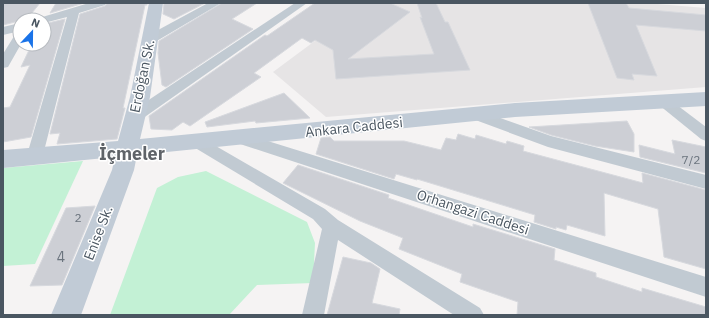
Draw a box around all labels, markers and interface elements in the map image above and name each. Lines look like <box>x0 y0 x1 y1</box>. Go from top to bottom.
north arrow <box>12 12 52 52</box>
text: N <box>29 15 42 31</box>
street label: Erdoğan Sk. <box>125 38 159 114</box>
street label: Ankara Caddesi <box>304 113 404 141</box>
district label: İçmeler <box>99 142 165 165</box>
house number: 7/2 <box>682 152 701 167</box>
street label: Orhangazi Caddesi <box>415 185 531 239</box>
street label: Enise Sk. <box>79 203 117 263</box>
house number: 2 <box>74 210 82 225</box>
house number: 4 <box>57 248 65 266</box>

